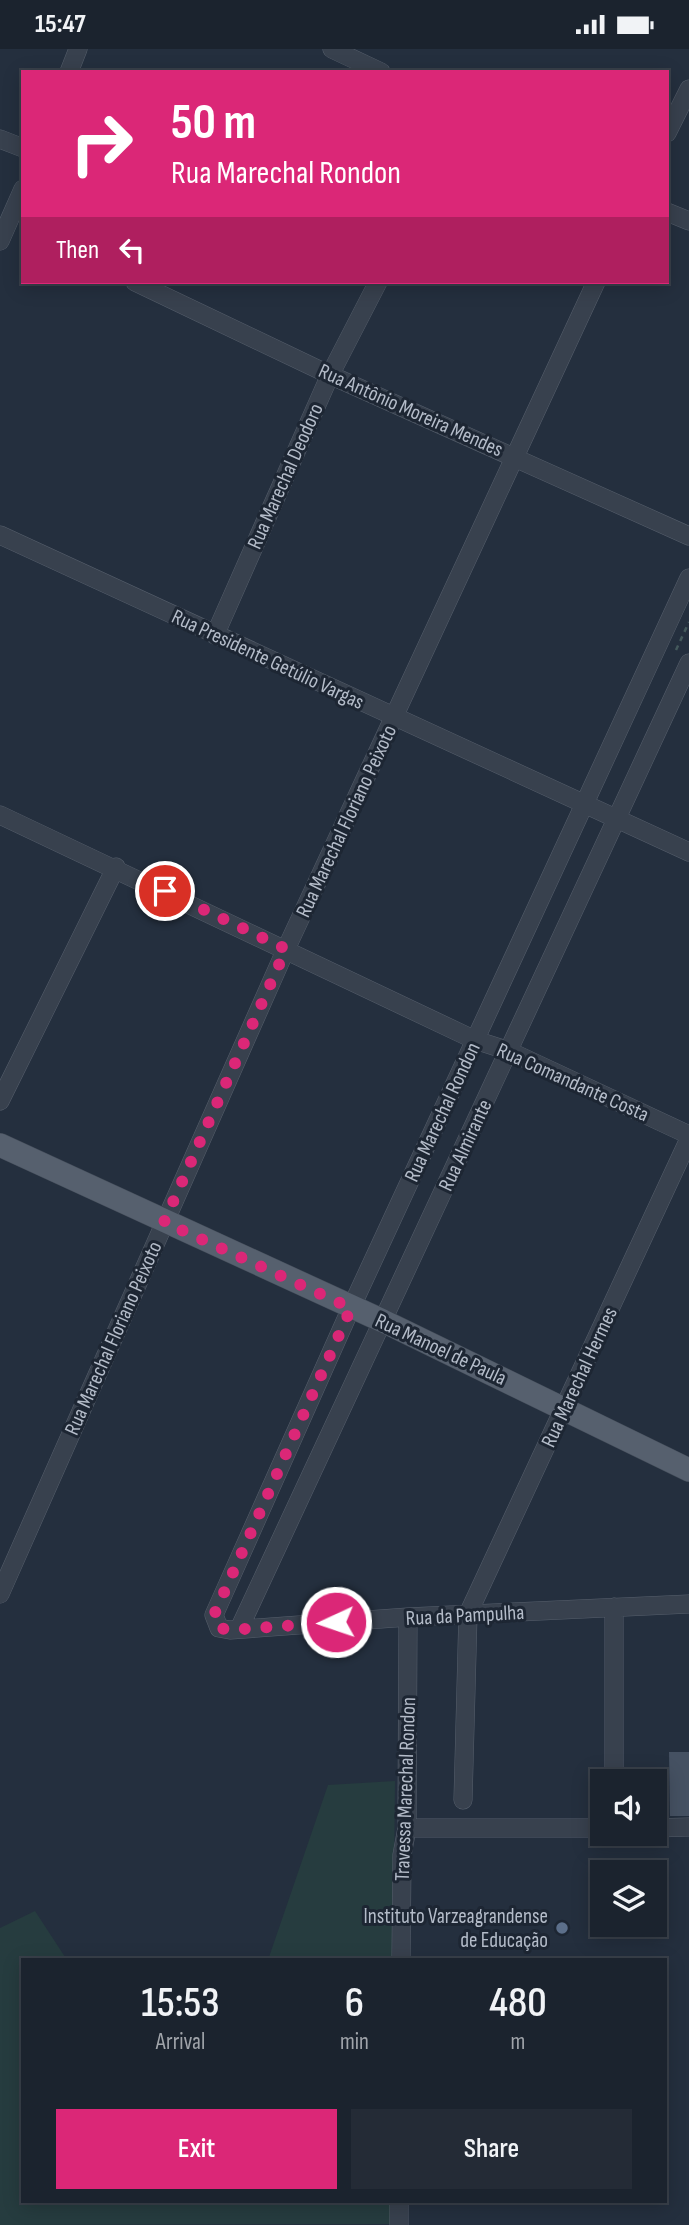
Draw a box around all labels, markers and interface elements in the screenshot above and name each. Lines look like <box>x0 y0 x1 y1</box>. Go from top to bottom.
text: 15:47 <box>35 9 86 40</box>
text: 50 m <box>171 94 256 153</box>
icon: right <box>56 98 147 189</box>
text: Rua Marechal Rondon <box>171 154 401 193</box>
icon: left <box>113 231 151 269</box>
text: Then <box>56 235 99 266</box>
street label: Rua Antônio Moreira Mendes <box>315 359 507 462</box>
street label: Rua Marechal Deodoro <box>242 400 329 553</box>
street label: Rua Presidente Getúlio Vargas <box>168 604 368 715</box>
street label: Rua Marechal Floriano Peixoto <box>291 721 402 921</box>
pin <box>135 861 195 921</box>
icon: arrive <box>146 872 184 910</box>
street label: Rua Comandante Costa <box>493 1038 653 1127</box>
street label: Rua Marechal Rondon <box>399 1039 486 1186</box>
street label: Rua Almirante <box>433 1095 498 1195</box>
street label: Rua Marechal Floriano Peixoto <box>59 1237 167 1439</box>
street label: Rua Marechal Hermes <box>536 1303 623 1451</box>
street label: Rua Manoel de Paula <box>371 1308 510 1391</box>
position arrow <box>299 1585 373 1659</box>
street label: Rua da Pampulha <box>405 1600 525 1631</box>
street label: Travessa Marechal Rondon <box>390 1697 421 1882</box>
map controls <box>590 1769 667 1937</box>
button: sound <box>590 1769 667 1846</box>
button: layers <box>590 1860 667 1937</box>
place label: Instituto Varzeagrandense de Educação <box>363 1904 548 1953</box>
marker: Instituto Varzeagrandense de Educação <box>554 1920 570 1936</box>
text: 15:53 <box>141 1978 220 2029</box>
text: 6 <box>345 1978 364 2029</box>
text: 480 <box>489 1978 547 2029</box>
text: Arrival <box>156 2028 205 2056</box>
text: min <box>340 2028 369 2056</box>
text: m <box>511 2028 525 2056</box>
button: Exit <box>56 2109 337 2189</box>
button: Share <box>351 2109 632 2189</box>

